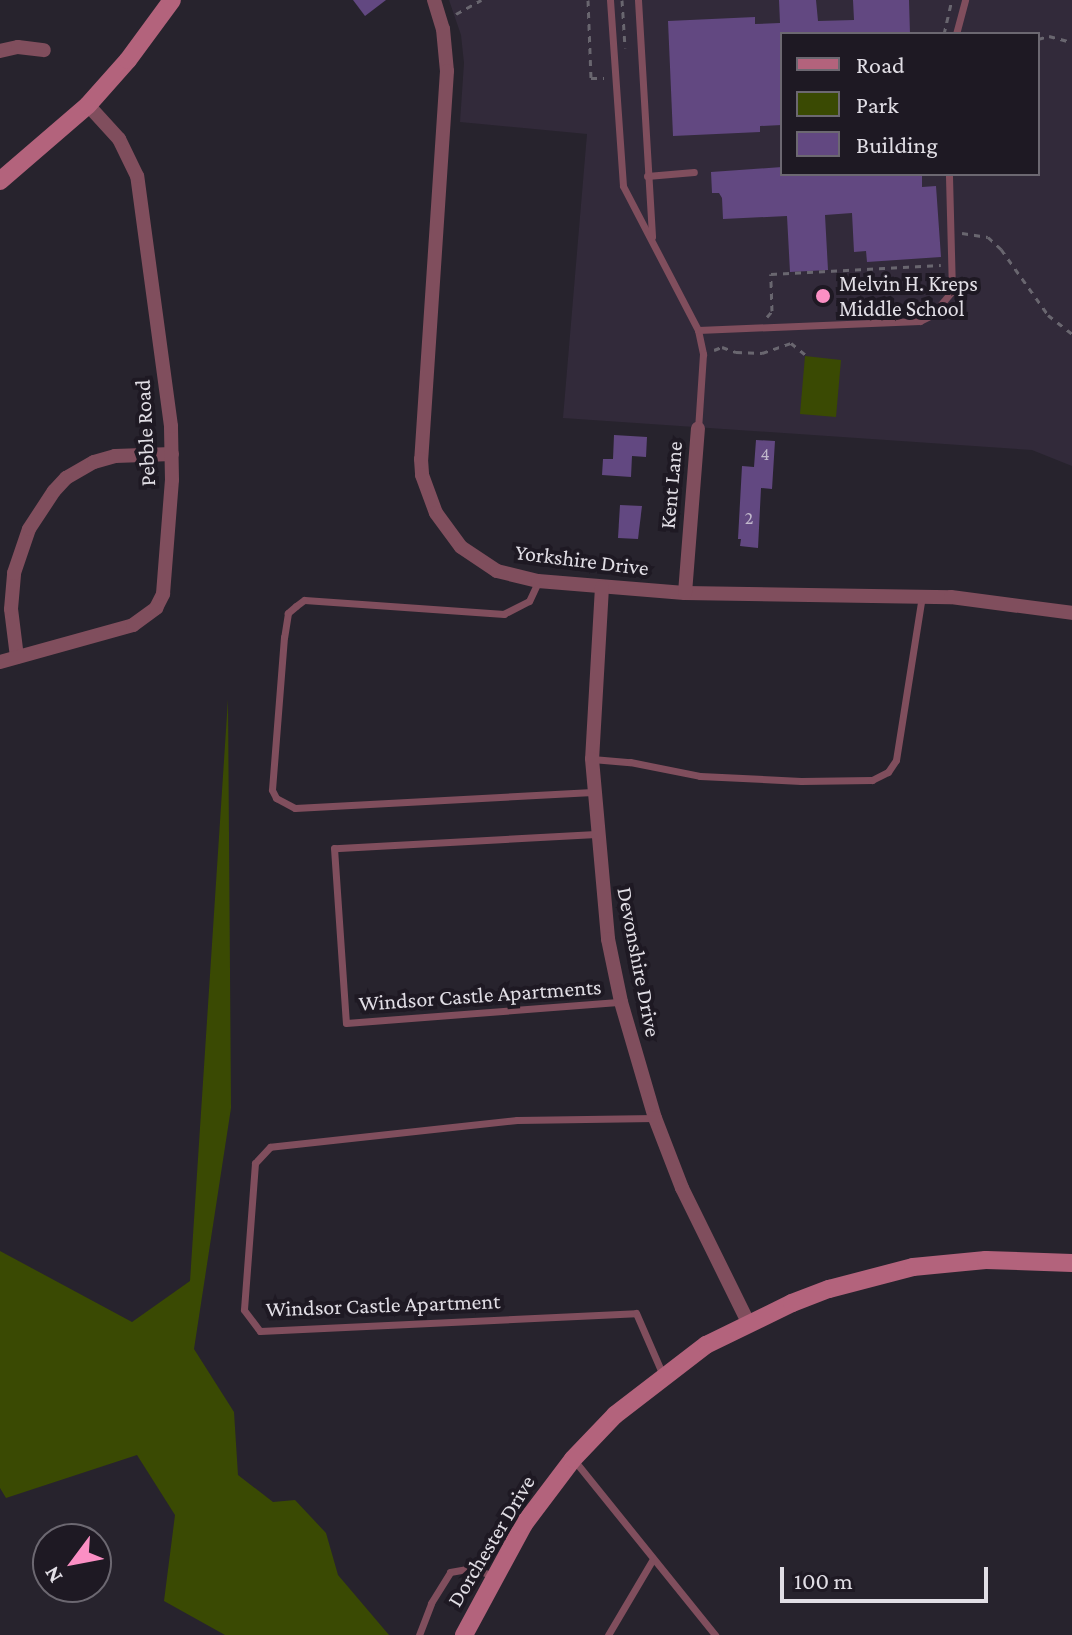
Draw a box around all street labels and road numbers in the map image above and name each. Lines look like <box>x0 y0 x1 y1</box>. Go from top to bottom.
street label: Pebble Road <box>129 379 161 487</box>
street label: Kent Lane <box>654 440 688 530</box>
street label: Yorkshire Drive <box>514 539 650 581</box>
street label: Devonshire Drive <box>612 885 666 1039</box>
street label: Windsor Castle Apartments <box>358 973 602 1017</box>
street label: Windsor Castle Apartment <box>265 1288 501 1322</box>
street label: Dorchester Drive <box>441 1470 541 1612</box>

